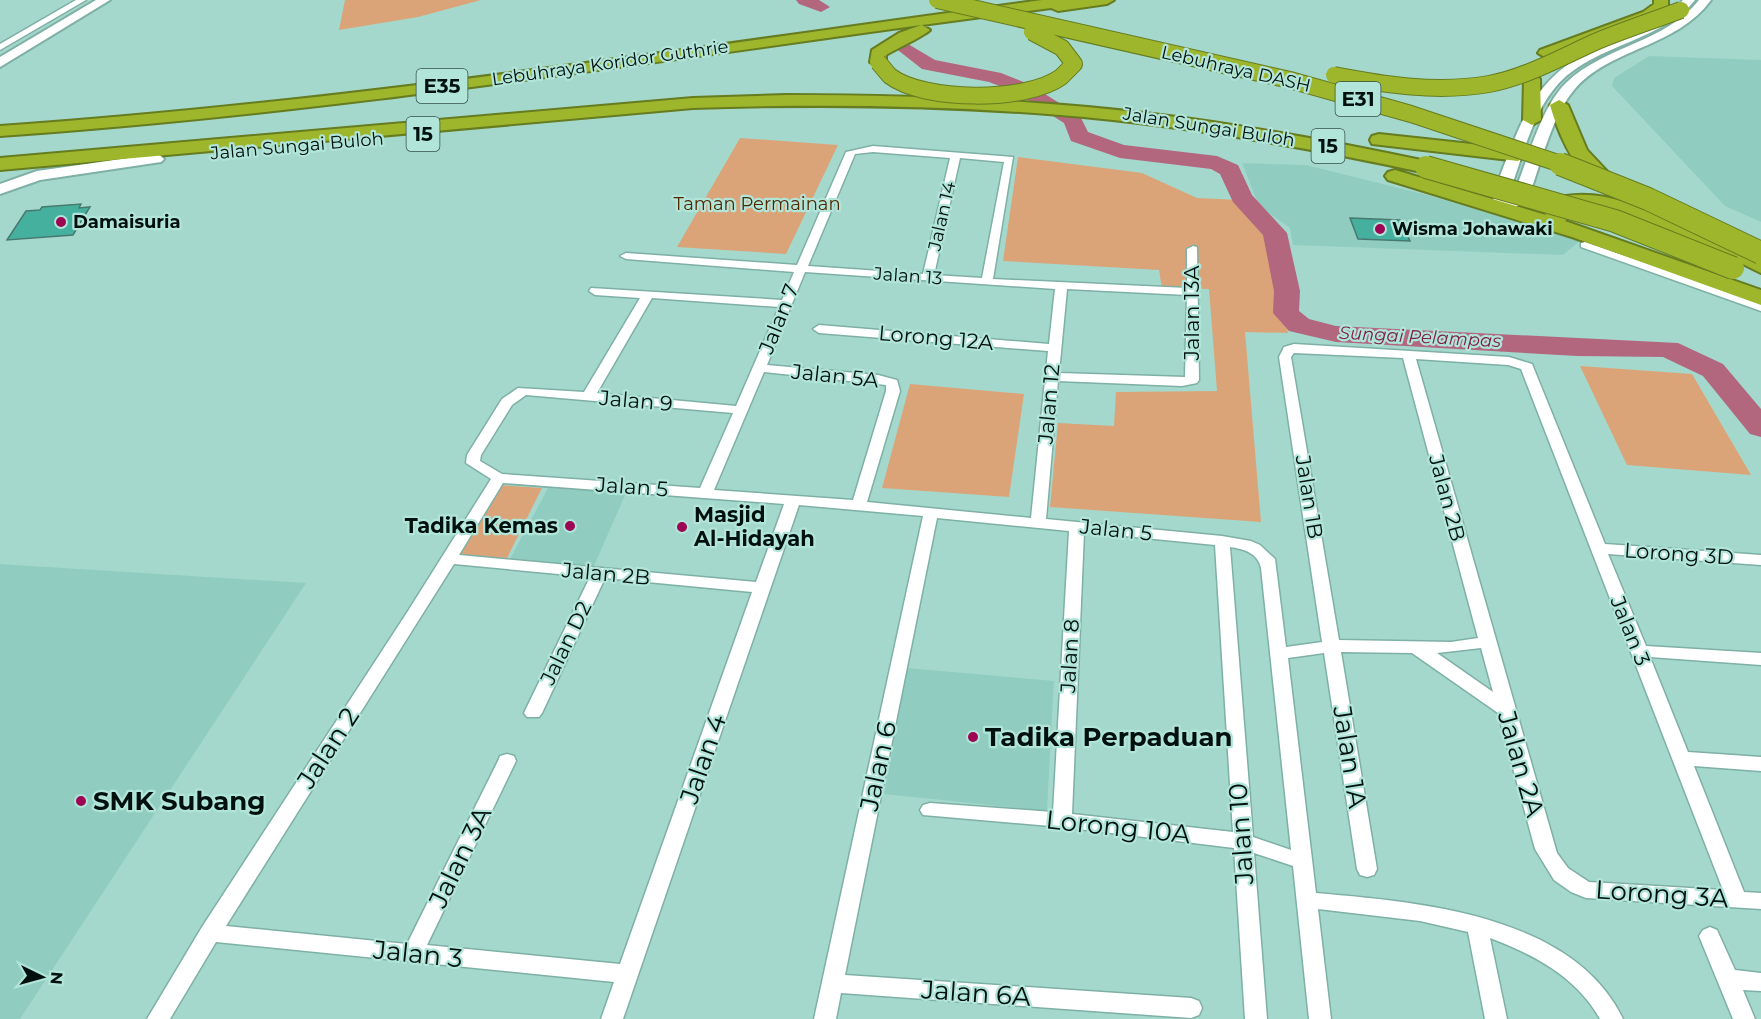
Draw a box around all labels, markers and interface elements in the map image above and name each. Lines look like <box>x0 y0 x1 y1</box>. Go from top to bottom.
street label: Lebuhraya Koridor Guthrie <box>490 35 730 90</box>
street label: Lebuhraya DASH <box>1159 41 1313 97</box>
road number: E35 <box>416 69 468 103</box>
road number: E31 <box>1336 82 1380 116</box>
street label: Jalan Sungai Buloh <box>1120 102 1297 151</box>
road number: 15 <box>406 117 440 151</box>
street label: Jalan Sungai Buloh <box>208 127 385 165</box>
road number: 15 <box>1312 129 1344 163</box>
street label: Jalan 14 <box>923 179 961 254</box>
park label: Taman Permainan <box>673 193 841 215</box>
place label: Damaisuria <box>73 211 181 233</box>
marker: Damaisuria <box>54 215 68 229</box>
place label: Wisma Johawaki <box>1392 218 1553 240</box>
marker: Wisma Johawaki <box>1373 222 1387 236</box>
street label: Jalan 13 <box>872 263 943 289</box>
street label: Jalan 13A <box>1179 264 1204 362</box>
street label: Jalan 7 <box>753 280 804 358</box>
street label: Lorong 12A <box>878 320 996 355</box>
water label: Sungai Pelampas <box>1338 322 1502 352</box>
street label: Jalan 5A <box>789 358 881 393</box>
street label: Jalan 12 <box>1032 363 1064 446</box>
street label: Jalan 9 <box>597 385 674 416</box>
street label: Jalan 2B <box>1424 451 1471 544</box>
street label: Jalan 1B <box>1290 452 1328 540</box>
street label: Jalan 5 <box>594 471 669 502</box>
place label: Masjid Al-Hidayah <box>693 502 815 551</box>
place label: Tadika Kemas <box>405 513 558 538</box>
street label: Jalan 5 <box>1078 513 1154 546</box>
marker: Tadika Kemas <box>563 519 577 533</box>
marker: Masjid Al-Hidayah <box>675 520 689 534</box>
street label: Lorong 3D <box>1623 537 1735 570</box>
street label: Jalan 2B <box>560 557 651 590</box>
street label: Jalan 3 <box>1605 592 1656 669</box>
street label: Jalan D2 <box>534 597 596 689</box>
street label: Jalan 8 <box>1055 618 1084 695</box>
street label: Jalan 2 <box>290 702 366 795</box>
street label: Jalan 1A <box>1326 703 1374 811</box>
street label: Jalan 2A <box>1490 706 1551 821</box>
street label: Jalan 4 <box>673 710 733 809</box>
street label: Jalan 6 <box>853 718 903 815</box>
place label: Tadika Perpaduan <box>985 721 1232 753</box>
marker: Tadika Perpaduan <box>966 730 980 744</box>
street label: Jalan 10 <box>1221 782 1261 887</box>
place label: SMK Subang <box>93 785 265 817</box>
marker: SMK Subang <box>74 794 88 808</box>
street label: Jalan 3A <box>421 801 498 914</box>
street label: Lorong 10A <box>1044 804 1192 851</box>
street label: Lorong 3A <box>1594 873 1730 915</box>
street label: Jalan 3 <box>371 933 464 975</box>
north arrow <box>12 947 72 1007</box>
text: N <box>46 971 66 986</box>
street label: Jalan 6A <box>919 973 1032 1013</box>

